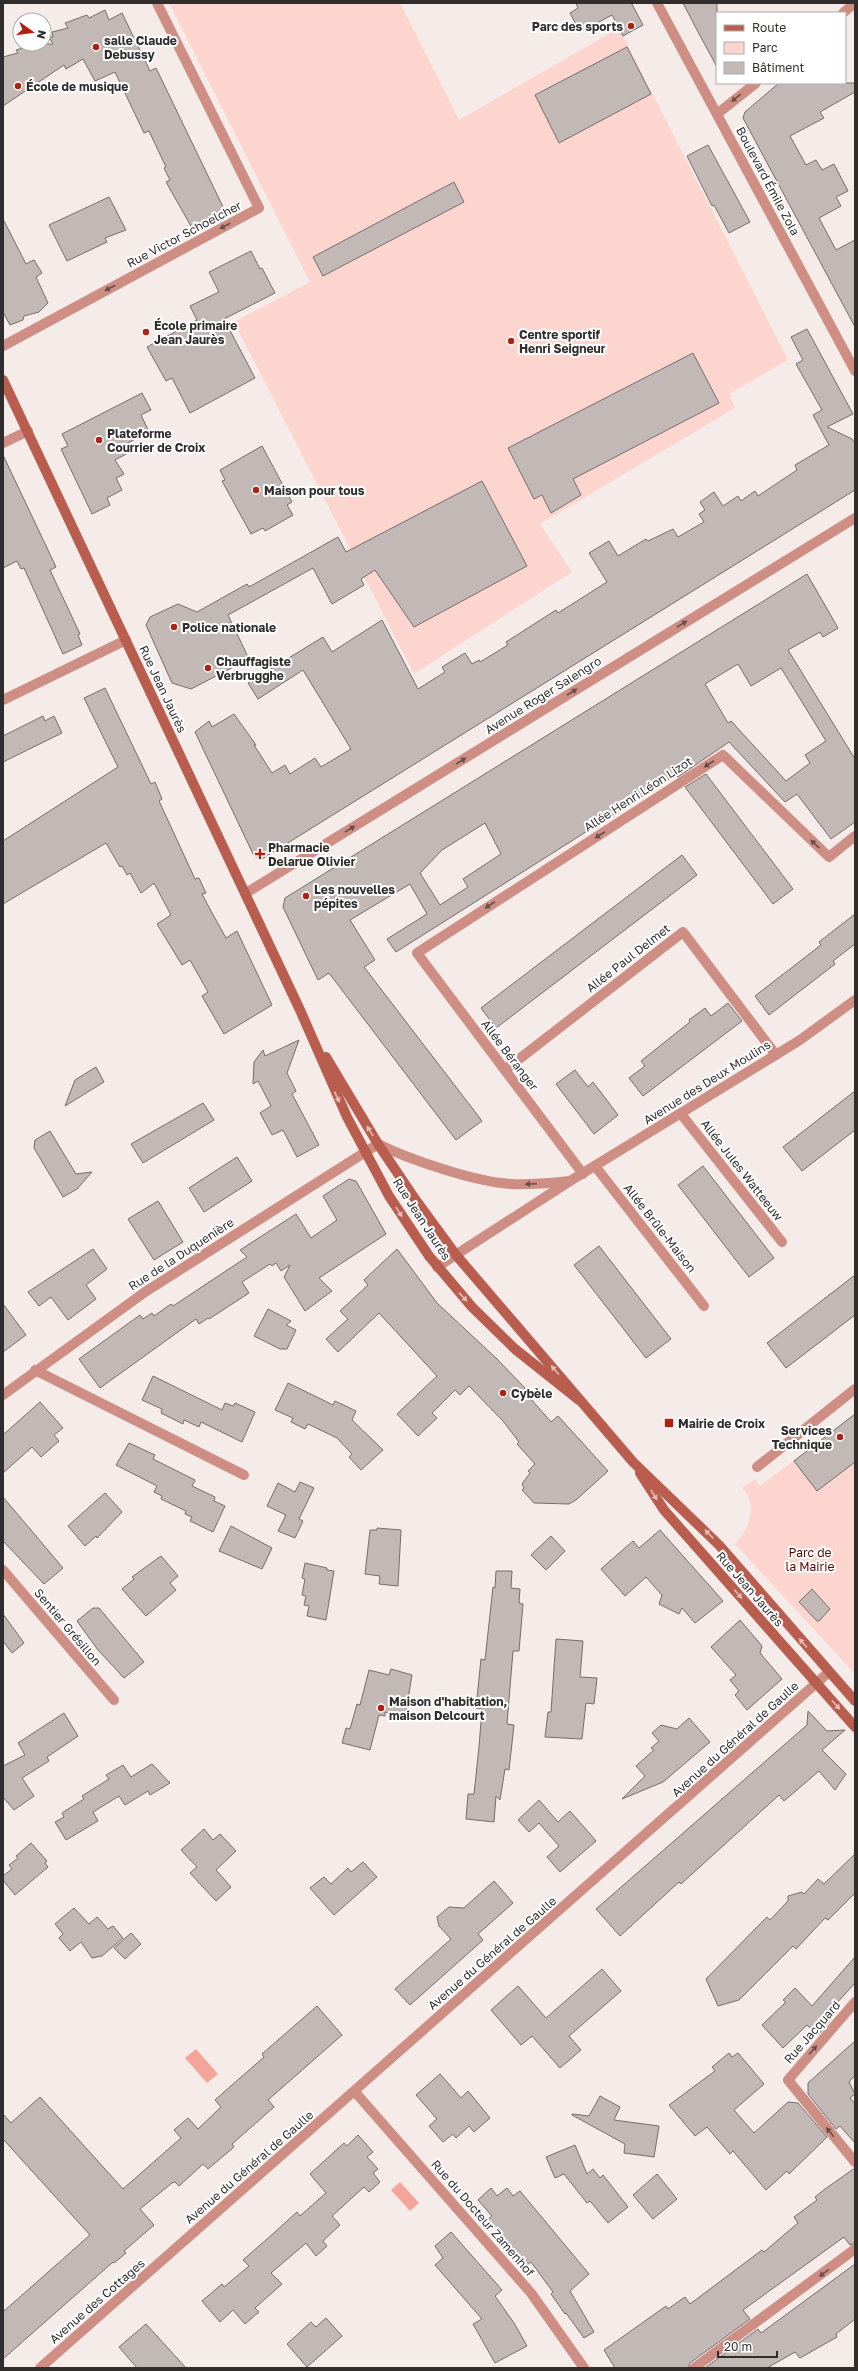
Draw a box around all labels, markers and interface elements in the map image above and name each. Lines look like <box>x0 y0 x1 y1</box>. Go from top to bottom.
north arrow <box>12 12 52 52</box>
legend <box>716 12 846 84</box>
place label: Parc des sports <box>532 19 623 34</box>
text: Route <box>752 20 786 35</box>
marker: Parc des sports <box>626 21 636 31</box>
text: N <box>35 29 50 40</box>
place label: salle Claude Debussy <box>104 33 177 62</box>
text: Parc <box>752 40 778 55</box>
marker: salle Claude Debussy <box>91 42 101 52</box>
text: Bâtiment <box>752 60 805 75</box>
place label: École de musique <box>26 79 128 94</box>
marker: École de musique <box>13 81 23 91</box>
one-way arrow <box>731 94 742 103</box>
street label: Boulevard Émile Zola <box>733 124 803 238</box>
street label: Rue Victor Schoelcher <box>124 197 244 271</box>
one-way arrow <box>219 223 231 230</box>
one-way arrow <box>105 285 116 291</box>
place label: École primaire Jean Jaurès <box>154 318 237 347</box>
marker: École primaire Jean Jaurès <box>141 327 151 337</box>
place label: Centre sportif Henri Seigneur <box>519 327 606 356</box>
marker: Centre sportif Henri Seigneur <box>506 336 516 346</box>
place label: Plateforme Courrier de Croix <box>107 426 205 455</box>
marker: Plateforme Courrier de Croix <box>94 435 104 445</box>
place label: Maison pour tous <box>264 483 365 498</box>
marker: Maison pour tous <box>251 485 261 495</box>
place label: Police nationale <box>182 620 276 635</box>
one-way arrow <box>676 621 688 628</box>
marker: Police nationale <box>169 622 179 632</box>
street label: Rue Jean Jaurès <box>136 643 190 735</box>
street label: Avenue Roger Salengro <box>482 653 604 737</box>
place label: Chauffagiste Verbrugghe <box>216 654 291 683</box>
marker: Chauffagiste Verbrugghe <box>203 663 213 673</box>
one-way arrow <box>566 689 578 696</box>
street label: Allée Henri Léon Lizot <box>581 753 695 835</box>
one-way arrow <box>455 757 467 764</box>
one-way arrow <box>703 761 715 768</box>
one-way arrow <box>345 825 355 833</box>
one-way arrow <box>594 831 605 839</box>
one-way arrow <box>810 839 820 849</box>
place label: Pharmacie Delarue Olivier <box>268 840 356 869</box>
marker: Pharmacie Delarue Olivier <box>255 849 265 859</box>
place label: Les nouvelles pépites <box>314 882 395 911</box>
marker: Les nouvelles pépites <box>301 891 311 901</box>
one-way arrow <box>484 902 496 909</box>
street label: Allée Paul Delmet <box>583 920 673 995</box>
street label: Allée Béranger <box>478 1017 542 1094</box>
street label: Avenue des Deux Moulins <box>641 1037 773 1127</box>
one-way arrow <box>334 1091 340 1103</box>
street label: Allée Jules Watteeuw <box>698 1116 786 1224</box>
one-way arrow <box>366 1126 374 1136</box>
street label: Rue Jean Jaurès <box>390 1175 454 1263</box>
one-way arrow <box>525 1180 537 1187</box>
street label: Allée Brûle-Maison <box>621 1181 699 1275</box>
one-way arrow <box>395 1206 403 1217</box>
street label: Rue de la Duquenière <box>126 1214 236 1294</box>
one-way arrow <box>458 1291 467 1302</box>
one-way arrow <box>551 1364 560 1375</box>
place label: Cybèle <box>511 1386 552 1401</box>
marker: Cybèle <box>498 1388 508 1398</box>
place label: Mairie de Croix <box>678 1416 765 1431</box>
marker: Mairie de Croix <box>663 1417 675 1429</box>
place label: Services Technique <box>772 1423 832 1452</box>
marker: Services Technique <box>835 1432 845 1442</box>
one-way arrow <box>650 1489 657 1501</box>
one-way arrow <box>704 1529 714 1539</box>
park label: Parc de la Mairie <box>786 1545 834 1574</box>
street label: Rue Jean Jaurès <box>713 1548 787 1630</box>
street label: Sentier Grésillon <box>31 1585 105 1669</box>
one-way arrow <box>733 1589 742 1600</box>
one-way arrow <box>799 1637 808 1648</box>
street label: Avenue du Général de Gaulle <box>669 1678 801 1800</box>
place label: Maison d'habitation, maison Delcourt <box>389 1694 507 1723</box>
one-way arrow <box>831 1700 840 1711</box>
marker: Maison d'habitation, maison Delcourt <box>376 1703 386 1713</box>
street label: Avenue du Général de Gaulle <box>425 1893 559 2013</box>
street label: Rue Jacquard <box>781 1997 843 2067</box>
one-way arrow <box>809 2045 818 2056</box>
street label: Avenue du Général de Gaulle <box>182 2107 316 2227</box>
one-way arrow <box>826 2126 835 2137</box>
street label: Rue du Docteur Zamenhof <box>428 2157 538 2280</box>
street label: Avenue des Cottages <box>46 2256 148 2346</box>
one-way arrow <box>818 2268 829 2277</box>
scale bar <box>718 2333 777 2359</box>
text: 20 m <box>724 2339 752 2354</box>

